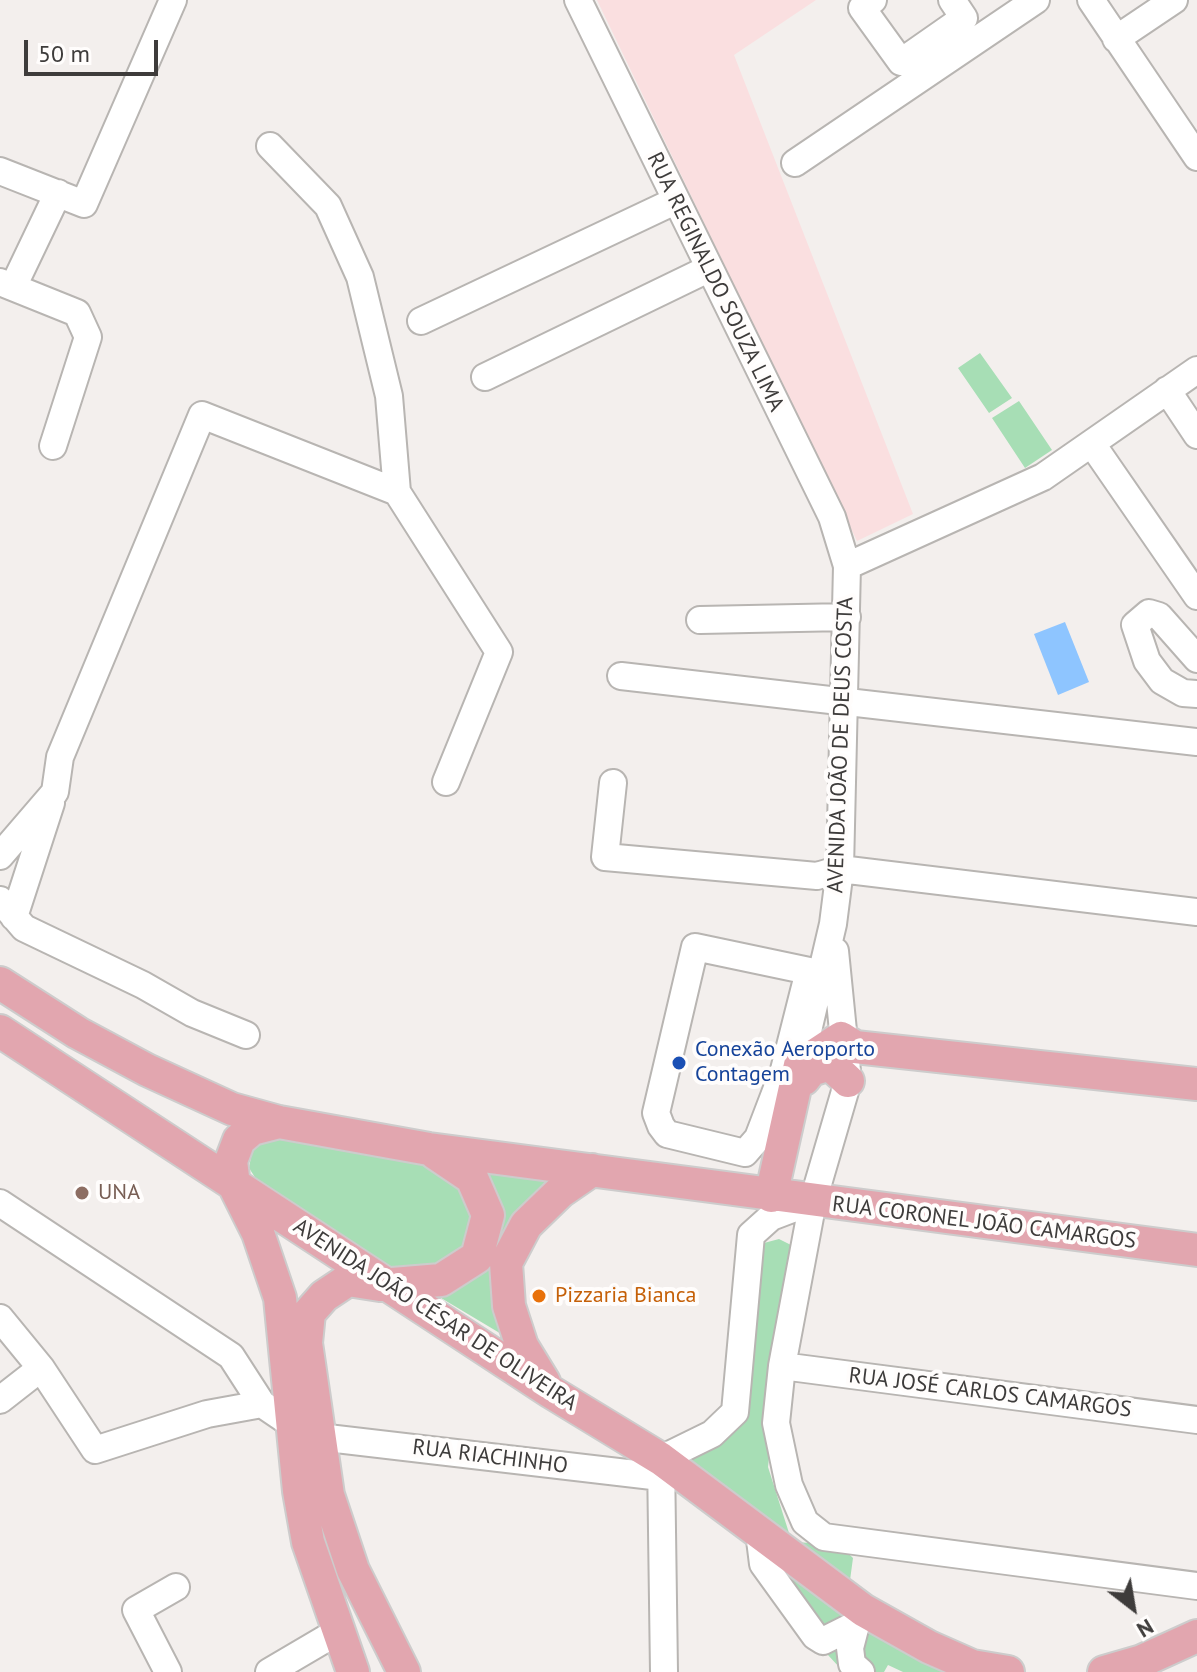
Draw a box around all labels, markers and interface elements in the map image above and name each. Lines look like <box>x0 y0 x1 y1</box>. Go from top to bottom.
scale bar <box>28 24 162 74</box>
text: 50 m <box>38 38 90 69</box>
street label: RUA REGINALDO SOUZA LIMA <box>641 148 789 416</box>
street label: AVENIDA JOÃO DE DEUS COSTA <box>823 596 859 894</box>
place label: Conexão Aeroporto Contagem <box>695 1037 875 1088</box>
marker: Conexão Aeroporto Contagem <box>670 1054 688 1072</box>
place label: UNA <box>98 1180 140 1206</box>
marker: UNA <box>73 1184 91 1202</box>
street label: RUA CORONEL JOÃO CAMARGOS <box>831 1191 1137 1255</box>
street label: AVENIDA JOÃO CÉSAR DE OLIVEIRA <box>288 1213 582 1417</box>
place label: Pizzaria Bianca <box>555 1283 696 1309</box>
marker: Pizzaria Bianca <box>530 1287 548 1305</box>
street label: RUA JOSÉ CARLOS CAMARGOS <box>847 1363 1133 1423</box>
street label: RUA RIACHINHO <box>411 1434 569 1480</box>
north arrow <box>1093 1568 1173 1648</box>
text: N <box>1132 1613 1159 1644</box>

